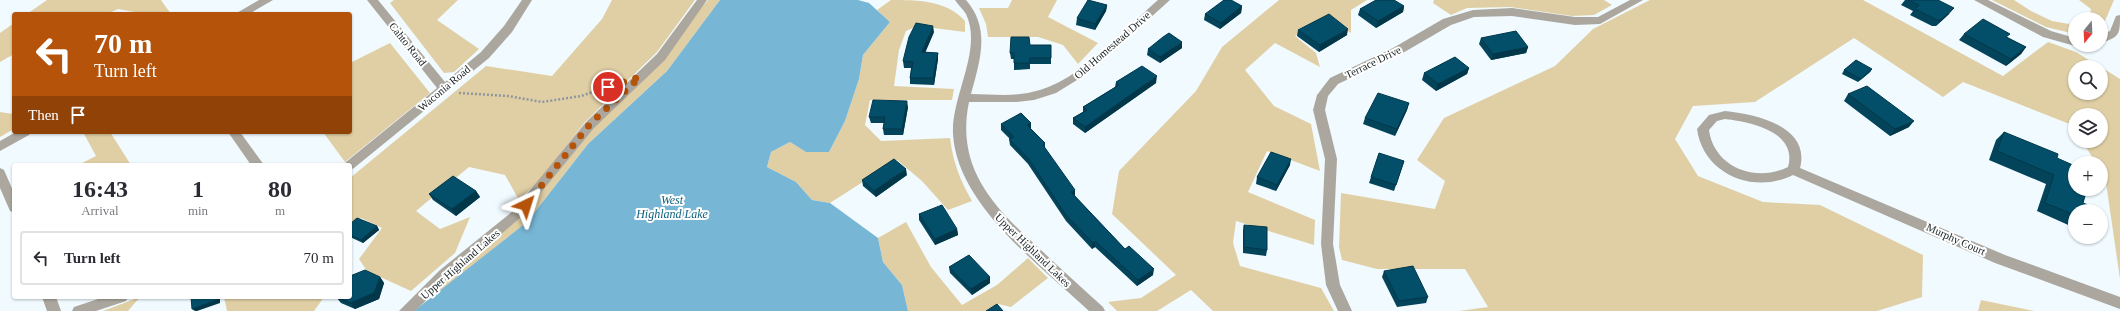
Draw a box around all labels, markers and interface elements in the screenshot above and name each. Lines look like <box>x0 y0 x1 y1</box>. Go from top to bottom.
street label: Old Homestead Drive <box>1072 9 1152 81</box>
north arrow <box>2068 12 2108 52</box>
map controls <box>2068 12 2108 244</box>
street label: Cahto Road <box>387 20 429 68</box>
icon: left <box>28 28 80 80</box>
text: 70 m <box>94 28 152 59</box>
street label: Terrace Drive <box>1343 43 1403 81</box>
button: search <box>2068 60 2108 100</box>
text: Turn left <box>94 61 157 81</box>
street label: Waconia Road <box>416 62 473 113</box>
pin <box>591 70 625 104</box>
icon: arrive <box>597 76 619 98</box>
icon: arrive <box>67 104 89 126</box>
text: Then <box>28 107 59 123</box>
button: layers <box>2068 108 2108 148</box>
button: + <box>2068 156 2108 196</box>
text: 16:43 <box>72 176 128 202</box>
text: 1 <box>192 176 204 202</box>
text: 80 <box>268 176 292 202</box>
position arrow <box>505 184 547 226</box>
water label: West Highland Lake <box>635 193 708 221</box>
text: Arrival <box>81 203 119 218</box>
text: min <box>188 203 208 218</box>
text: m <box>275 203 285 218</box>
button: − <box>2068 204 2108 244</box>
street label: Upper Highland Lakes <box>993 211 1073 289</box>
street label: Murphy Court <box>1925 221 1987 257</box>
street label: Upper Highland Lakes <box>418 227 502 301</box>
icon: left <box>30 247 52 269</box>
text: Turn left <box>64 250 121 266</box>
text: 70 m <box>304 250 334 266</box>

